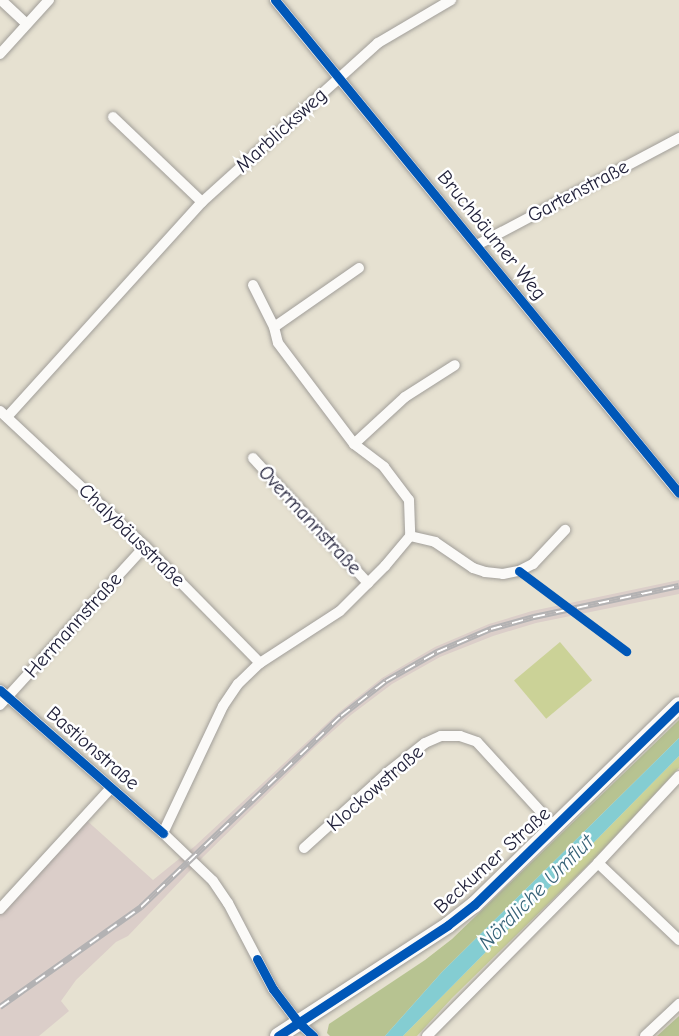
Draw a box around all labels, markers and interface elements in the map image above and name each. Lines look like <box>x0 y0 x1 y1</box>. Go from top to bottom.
street label: Marblicksweg <box>230 83 332 177</box>
street label: Gartenstraße <box>523 154 633 228</box>
street label: Bruchbäumer Weg <box>432 165 552 305</box>
street label: Overmannstraße <box>253 461 367 579</box>
street label: Chalybäusstraße <box>74 478 190 592</box>
street label: Hermannstraße <box>19 567 127 683</box>
street label: Bastionstraße <box>42 701 144 795</box>
street label: Klockowstraße <box>322 740 428 836</box>
street label: Beckumer Straße <box>429 801 555 919</box>
water label: Nördliche Umflut <box>473 829 599 955</box>

